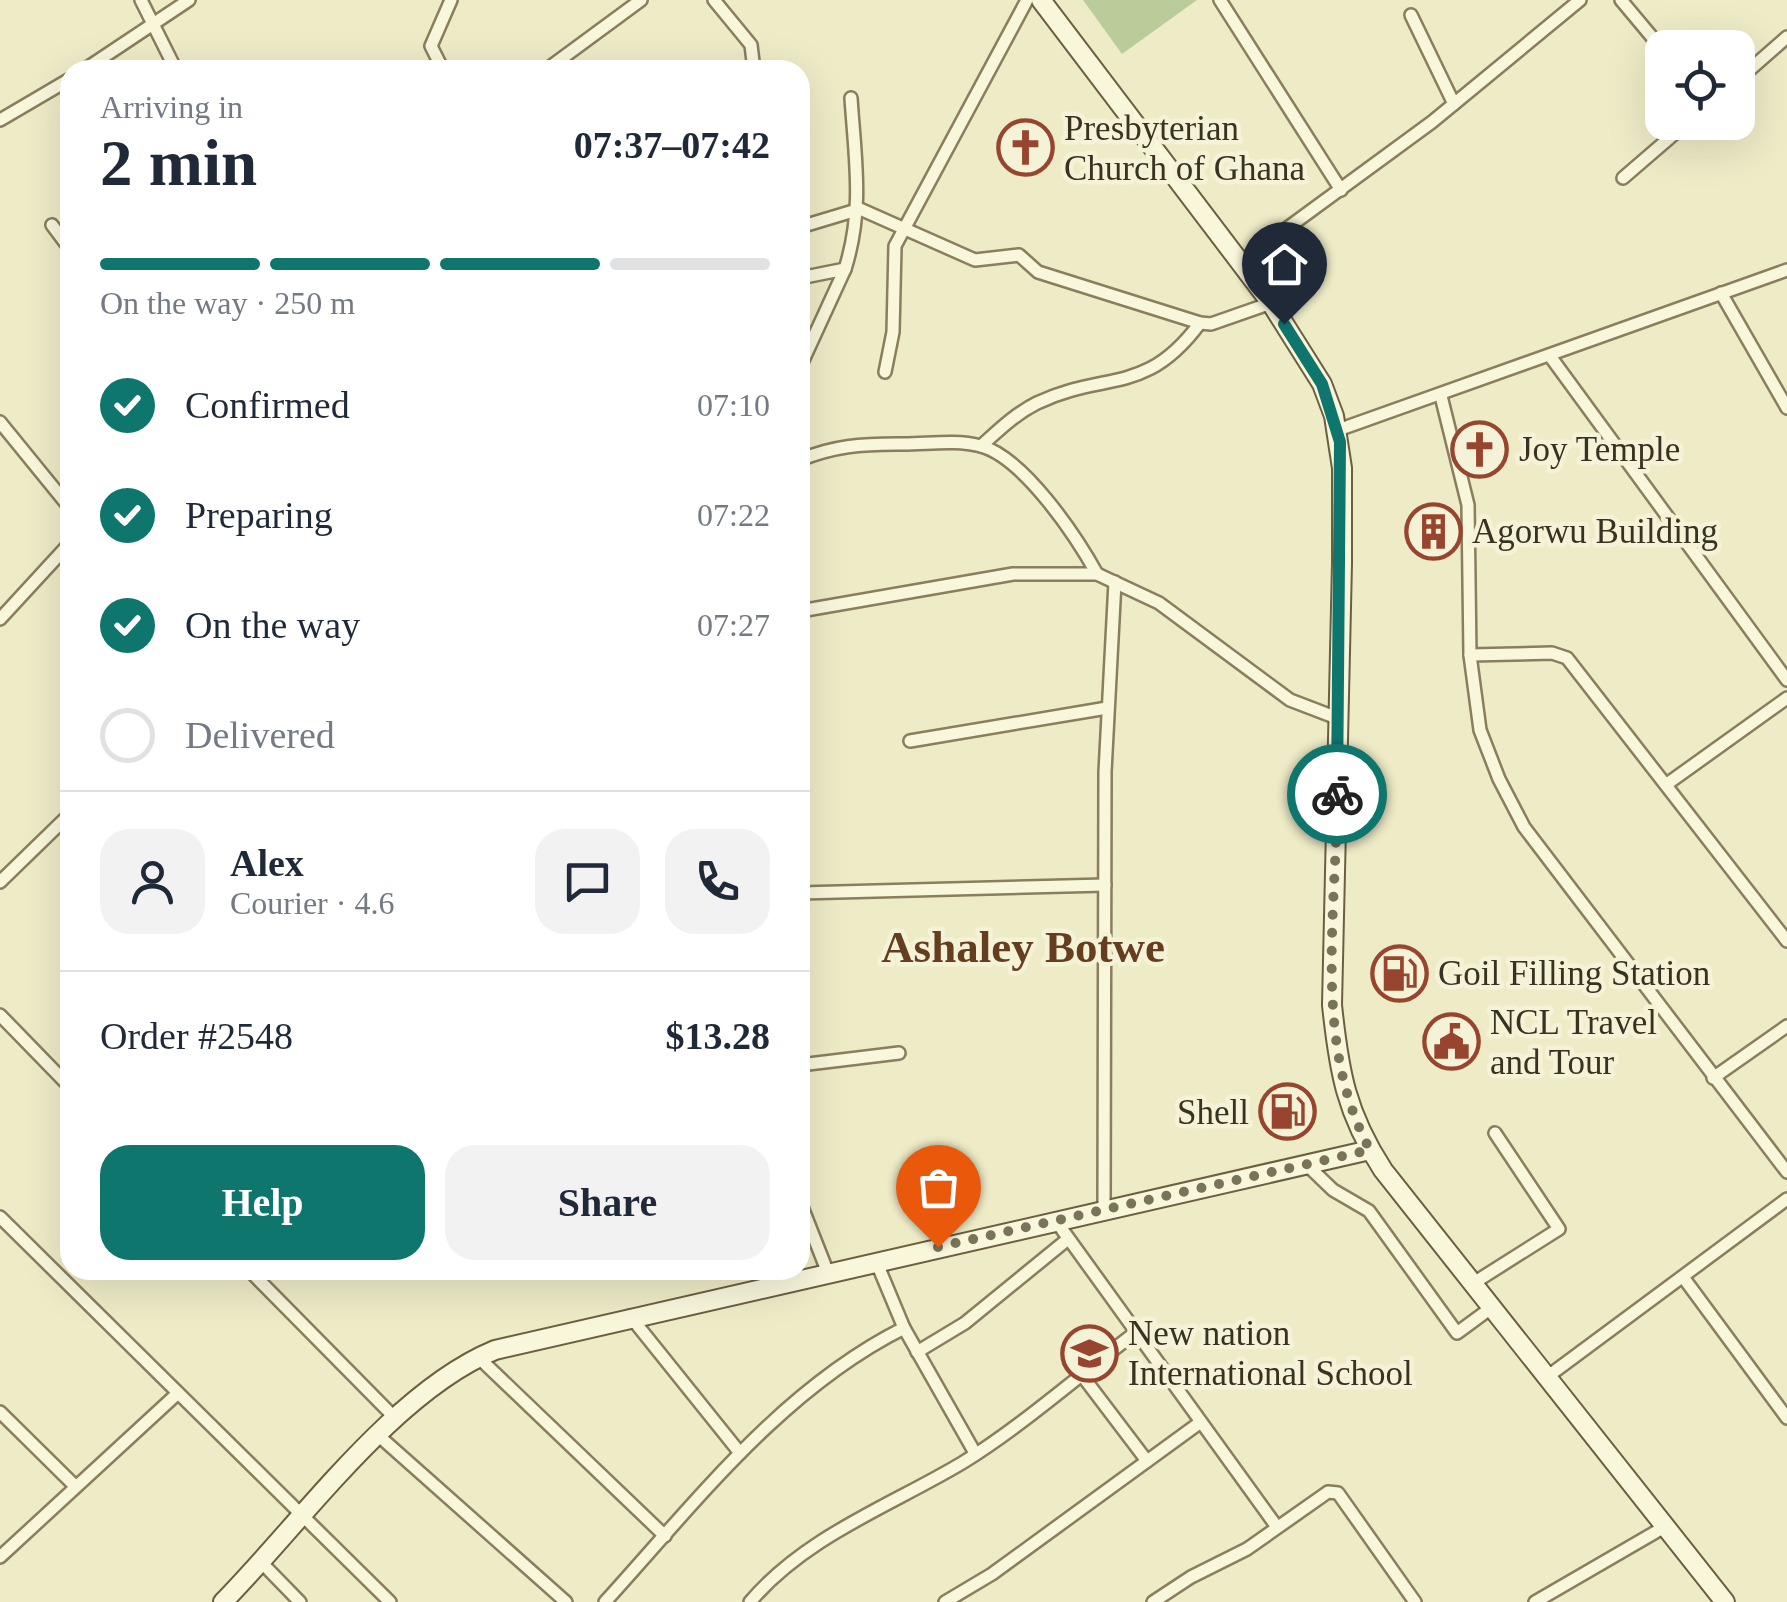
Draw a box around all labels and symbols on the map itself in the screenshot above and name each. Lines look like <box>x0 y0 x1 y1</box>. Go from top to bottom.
place label: Presbyterian Church of Ghana <box>1064 109 1306 188</box>
church icon: Presbyterian Church of Ghana <box>995 118 1055 178</box>
pin <box>1242 222 1327 325</box>
church icon: Joy Temple <box>1450 419 1510 479</box>
place label: Joy Temple <box>1519 430 1680 469</box>
building icon: Agorwu Building <box>1403 501 1463 561</box>
place label: Agorwu Building <box>1472 512 1718 551</box>
courier <box>1287 744 1387 844</box>
district label: Ashaley Botwe <box>881 922 1165 972</box>
fuel station icon: Goil Filling Station <box>1369 943 1429 1003</box>
place label: Goil Filling Station <box>1438 954 1710 993</box>
place label: NCL Travel and Tour <box>1490 1003 1657 1082</box>
public building icon: NCL Travel and Tour <box>1421 1012 1481 1072</box>
fuel station icon: Shell <box>1258 1082 1318 1142</box>
place label: Shell <box>1177 1093 1249 1132</box>
pin <box>896 1145 981 1248</box>
place label: New nation International School <box>1128 1314 1413 1393</box>
school or university icon: New nation International School <box>1059 1323 1119 1383</box>

